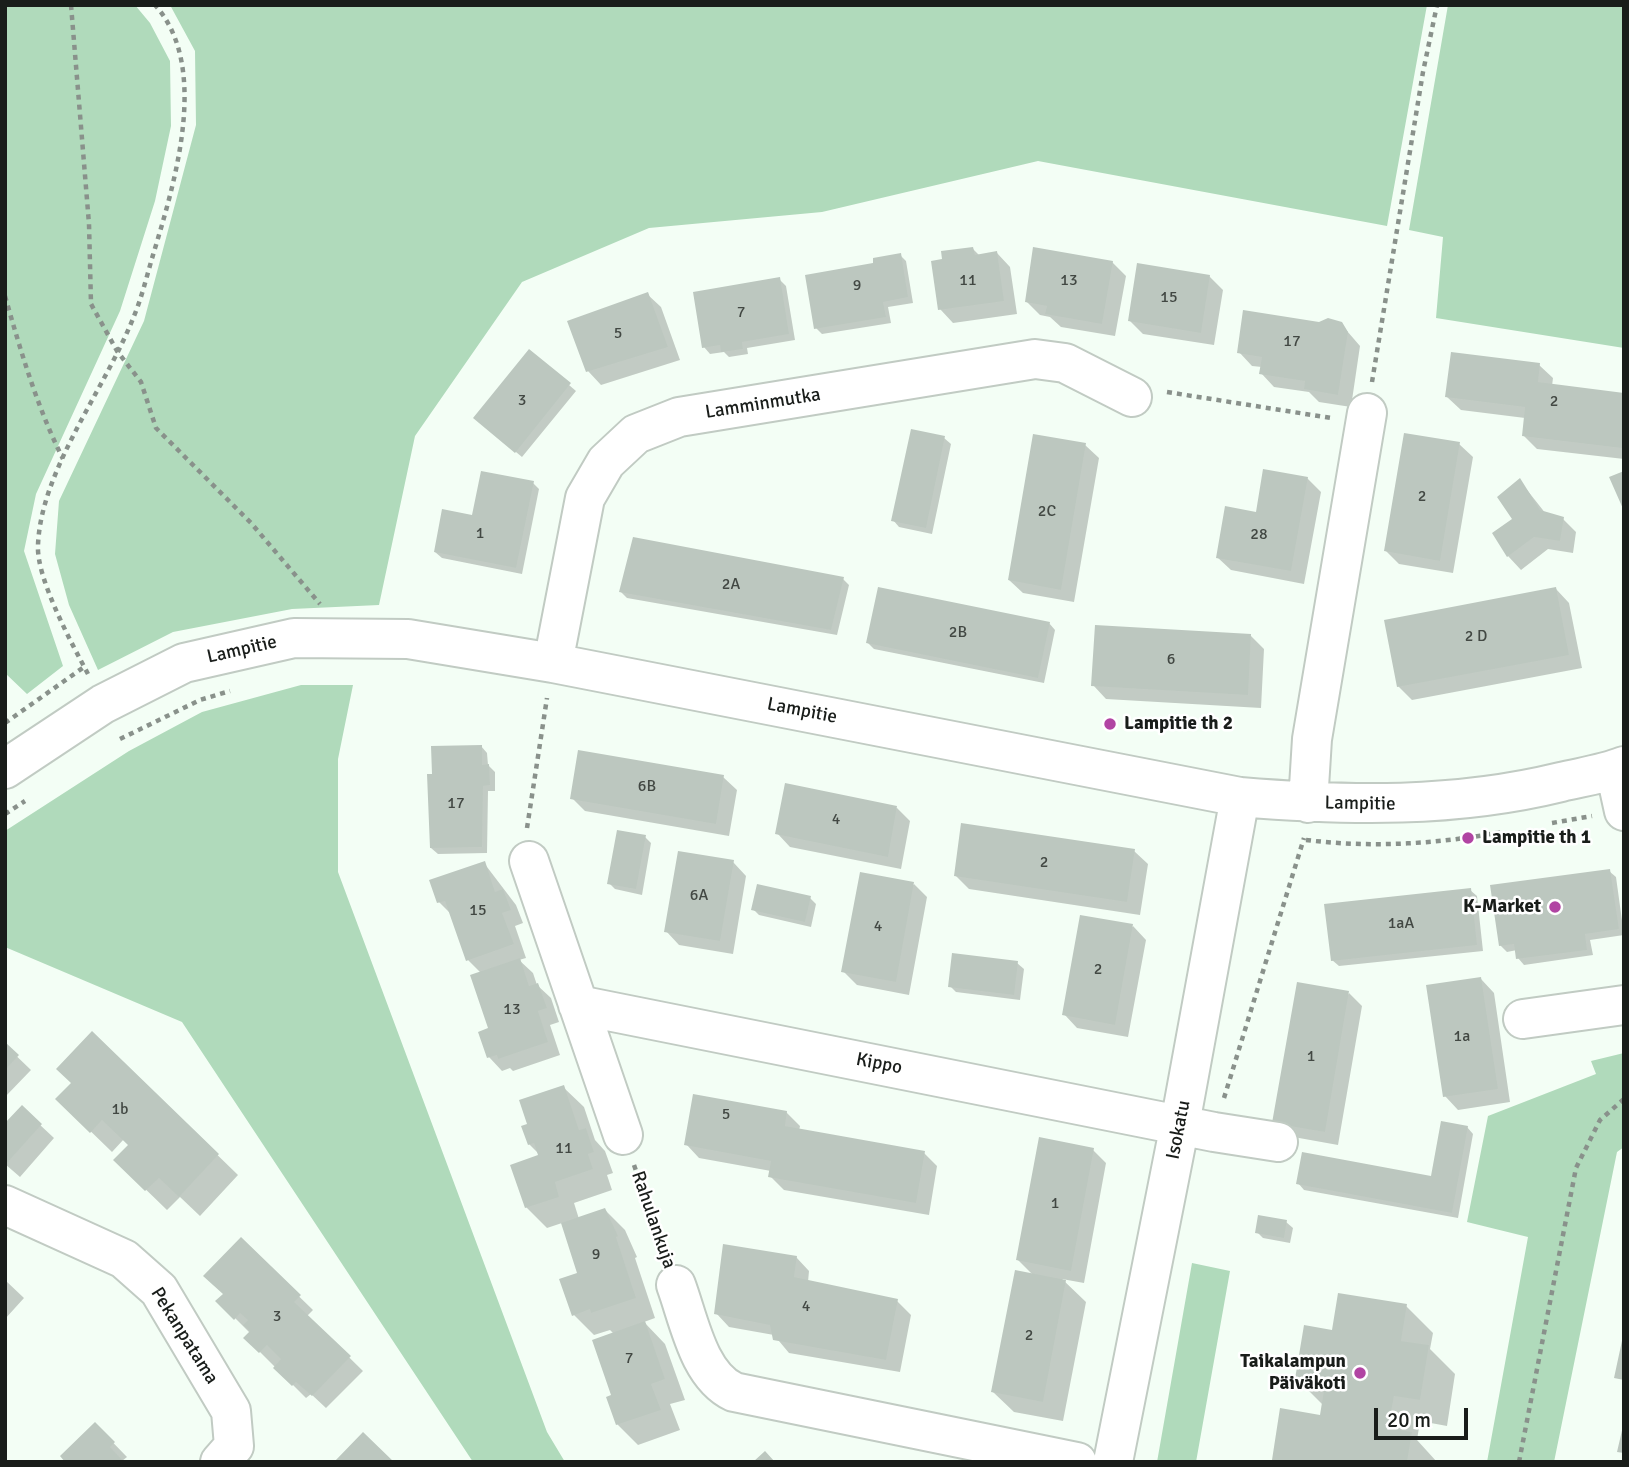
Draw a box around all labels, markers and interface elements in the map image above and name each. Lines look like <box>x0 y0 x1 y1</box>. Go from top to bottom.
house number: 11 <box>959 271 977 291</box>
house number: 13 <box>1060 271 1078 291</box>
house number: 9 <box>853 276 861 296</box>
house number: 15 <box>1160 288 1178 308</box>
house number: 7 <box>737 303 745 323</box>
house number: 5 <box>614 324 622 344</box>
house number: 17 <box>1283 332 1301 352</box>
street label: Lamminmutka <box>704 384 822 424</box>
house number: 3 <box>518 391 526 411</box>
house number: 2 <box>1550 392 1558 412</box>
house number: 2 <box>1418 487 1426 507</box>
house number: 2C <box>1038 502 1056 522</box>
house number: 1 <box>476 524 484 544</box>
house number: 28 <box>1250 525 1268 545</box>
house number: 2A <box>722 575 740 595</box>
house number: 2B <box>949 623 967 643</box>
house number: 2 D <box>1465 627 1487 647</box>
street label: Lampitie <box>205 631 279 669</box>
house number: 6 <box>1167 650 1175 670</box>
street label: Lampitie <box>765 693 839 729</box>
place label: Lampitie th 2 <box>1124 713 1233 735</box>
marker: Lampitie th 2 <box>1102 716 1118 732</box>
house number: 6B <box>638 777 656 797</box>
street label: Lampitie <box>1324 792 1396 816</box>
house number: 17 <box>447 794 465 814</box>
house number: 4 <box>832 810 840 830</box>
place label: Lampitie th 1 <box>1482 827 1591 849</box>
marker: Lampitie th 1 <box>1460 830 1476 846</box>
house number: 2 <box>1040 853 1048 873</box>
house number: 6A <box>690 886 708 906</box>
place label: K-Market <box>1463 896 1541 918</box>
marker: K-Market <box>1547 899 1563 915</box>
house number: 15 <box>469 901 487 921</box>
house number: 1aA <box>1388 914 1414 934</box>
house number: 4 <box>874 917 882 937</box>
house number: 2 <box>1094 960 1102 980</box>
house number: 13 <box>503 1000 521 1020</box>
house number: 1a <box>1454 1027 1470 1047</box>
house number: 1 <box>1307 1047 1315 1067</box>
street label: Kippo <box>854 1048 904 1080</box>
street label: Isokatu <box>1162 1098 1196 1162</box>
house number: 1b <box>111 1100 129 1120</box>
house number: 5 <box>722 1105 730 1125</box>
house number: 11 <box>555 1139 573 1159</box>
street label: Rahulankuja <box>626 1168 680 1272</box>
house number: 1 <box>1051 1194 1059 1214</box>
house number: 9 <box>592 1245 600 1265</box>
street label: Pekanpatama <box>145 1283 223 1389</box>
house number: 4 <box>802 1297 810 1317</box>
house number: 3 <box>273 1307 281 1327</box>
house number: 2 <box>1025 1326 1033 1346</box>
house number: 7 <box>625 1349 633 1369</box>
place label: Taikalampun Päiväkoti <box>1240 1351 1346 1395</box>
marker: Taikalampun Päiväkoti <box>1352 1365 1368 1381</box>
scale bar <box>1377 1394 1472 1438</box>
text: 20 m <box>1387 1407 1431 1433</box>

